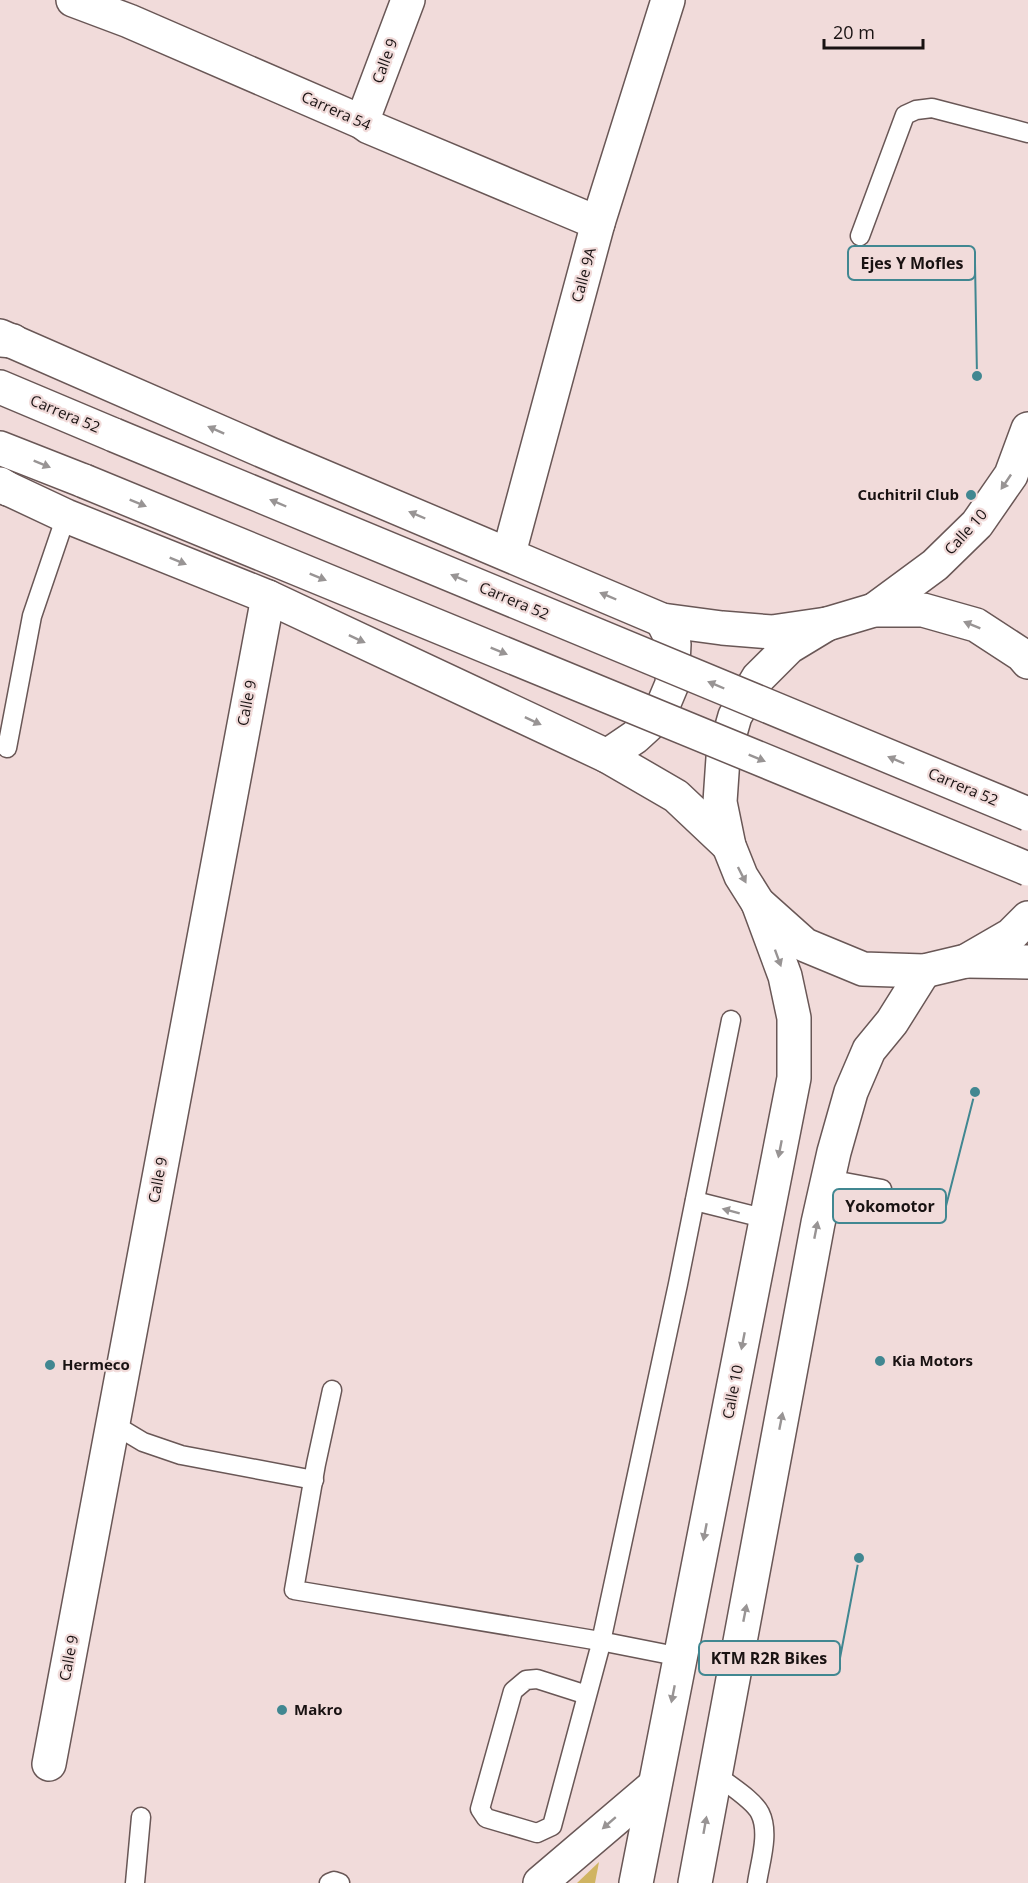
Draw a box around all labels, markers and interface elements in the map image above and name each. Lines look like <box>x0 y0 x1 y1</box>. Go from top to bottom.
scale bar <box>824 12 923 50</box>
text: 20 m <box>833 20 875 44</box>
street label: Calle 9 <box>367 36 401 86</box>
street label: Carrera 54 <box>299 86 375 134</box>
street label: Calle 9A <box>566 245 600 304</box>
callout: Ejes Y Mofles <box>848 246 975 280</box>
text: Ejes Y Mofles <box>860 252 964 274</box>
street label: Carrera 52 <box>27 389 103 437</box>
one-way arrow <box>207 425 225 435</box>
one-way arrow <box>33 460 51 469</box>
one-way arrow <box>1000 474 1011 491</box>
place label: Cuchitril Club <box>858 484 959 504</box>
marker: Cuchitril Club <box>964 488 978 502</box>
one-way arrow <box>269 498 287 508</box>
one-way arrow <box>129 499 147 508</box>
street label: Calle 10 <box>939 504 991 558</box>
one-way arrow <box>407 510 425 520</box>
one-way arrow <box>169 557 187 566</box>
one-way arrow <box>310 572 328 582</box>
one-way arrow <box>449 573 467 583</box>
street label: Carrera 52 <box>476 576 552 624</box>
one-way arrow <box>599 591 617 601</box>
one-way arrow <box>963 620 981 630</box>
one-way arrow <box>348 634 365 643</box>
one-way arrow <box>490 646 508 656</box>
street label: Calle 9 <box>232 678 260 727</box>
one-way arrow <box>707 680 725 690</box>
one-way arrow <box>525 717 542 726</box>
one-way arrow <box>748 753 766 763</box>
one-way arrow <box>887 755 905 765</box>
street label: Carrera 52 <box>925 762 1001 810</box>
one-way arrow <box>737 867 747 884</box>
one-way arrow <box>774 949 784 967</box>
one-way arrow <box>775 1140 784 1159</box>
street label: Calle 9 <box>143 1155 171 1204</box>
callout: Yokomotor <box>833 1189 946 1223</box>
text: Yokomotor <box>845 1195 935 1217</box>
one-way arrow <box>721 1206 739 1215</box>
one-way arrow <box>812 1220 821 1239</box>
one-way arrow <box>738 1331 747 1350</box>
place label: Kia Motors <box>892 1350 973 1370</box>
place label: Hermeco <box>62 1354 130 1374</box>
marker: Kia Motors <box>873 1354 887 1368</box>
marker: Hermeco <box>43 1358 57 1372</box>
street label: Calle 10 <box>717 1363 747 1421</box>
one-way arrow <box>777 1412 786 1431</box>
one-way arrow <box>700 1523 709 1542</box>
one-way arrow <box>741 1603 750 1622</box>
street label: Calle 9 <box>54 1633 82 1682</box>
callout: KTM R2R Bikes <box>699 1641 840 1675</box>
text: KTM R2R Bikes <box>711 1647 827 1669</box>
one-way arrow <box>668 1685 677 1704</box>
place label: Makro <box>294 1699 343 1719</box>
marker: Makro <box>275 1703 289 1717</box>
one-way arrow <box>701 1816 710 1835</box>
one-way arrow <box>601 1817 617 1830</box>

